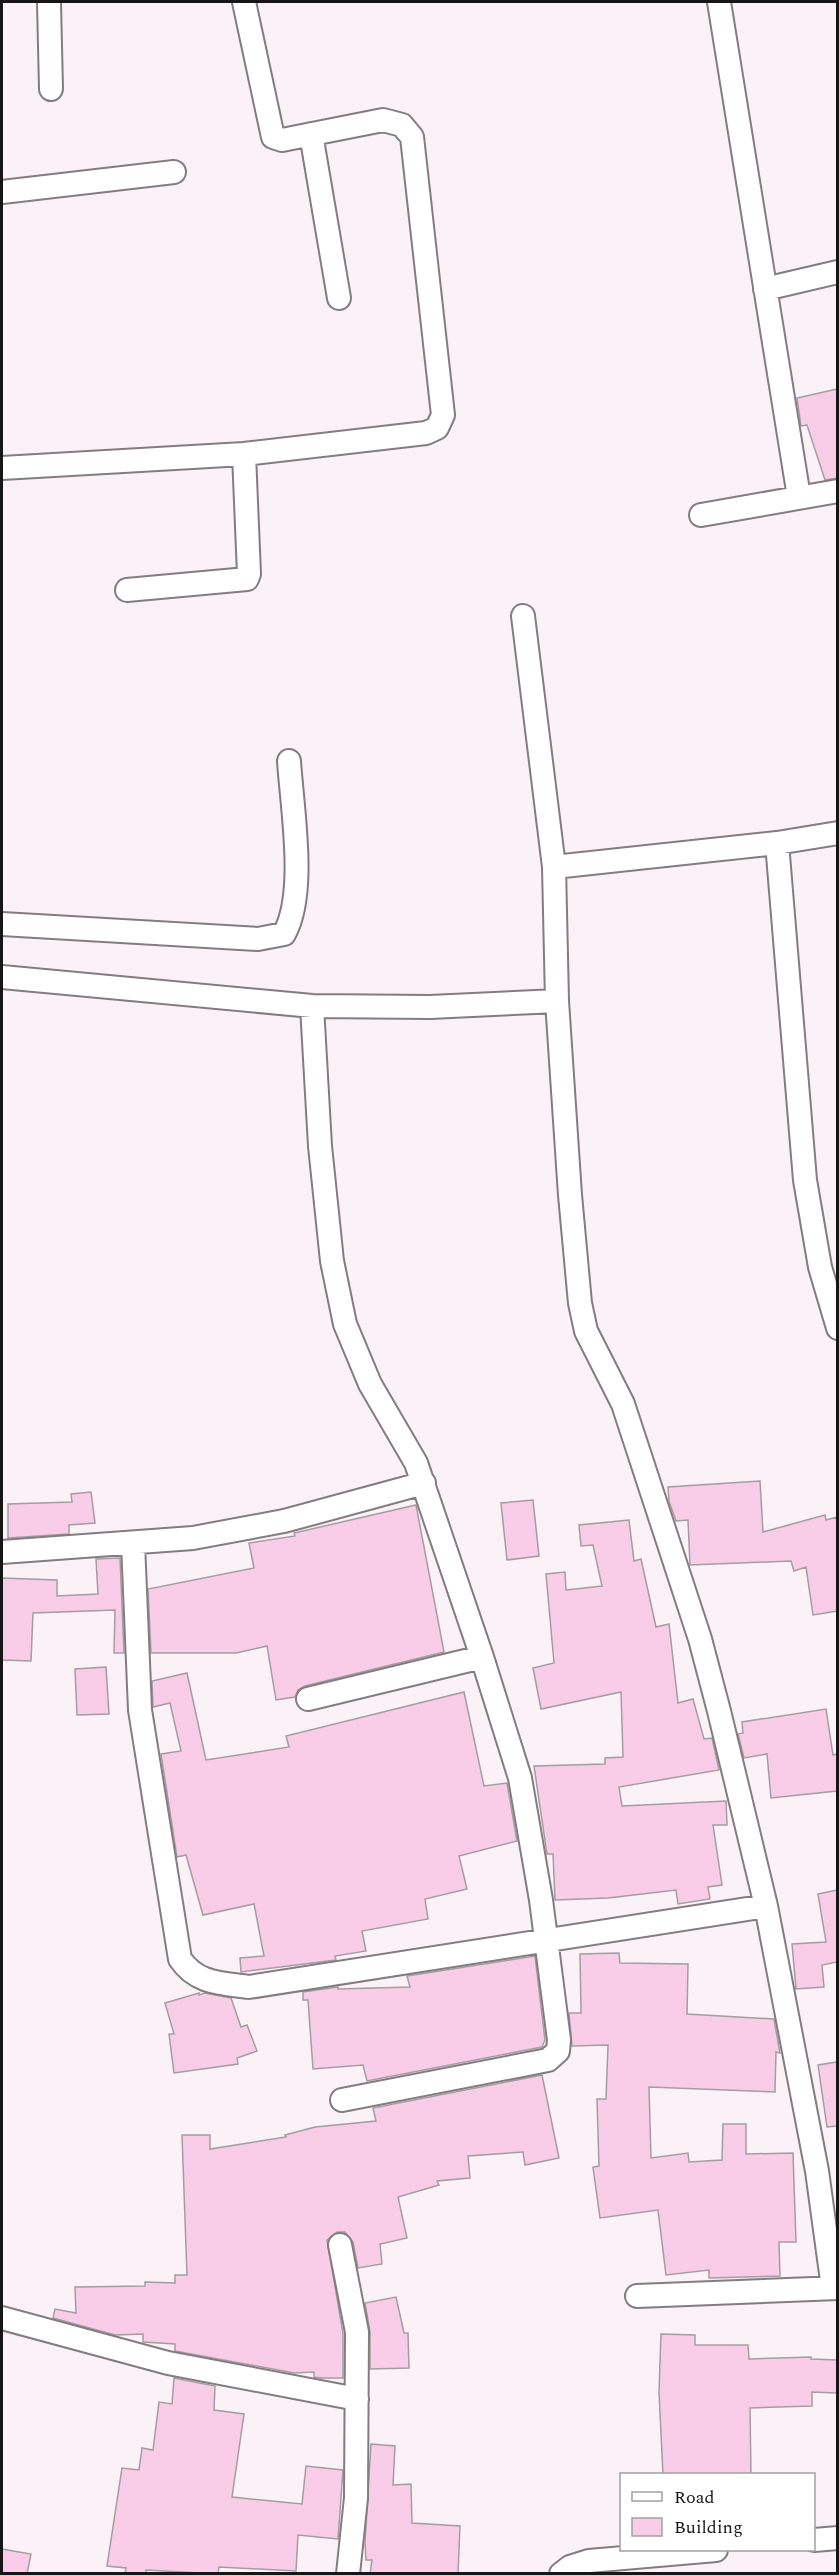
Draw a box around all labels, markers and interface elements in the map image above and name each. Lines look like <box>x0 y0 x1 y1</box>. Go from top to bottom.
legend <box>620 2473 815 2551</box>
text: Road <box>674 2484 715 2511</box>
text: Building <box>674 2514 743 2541</box>

